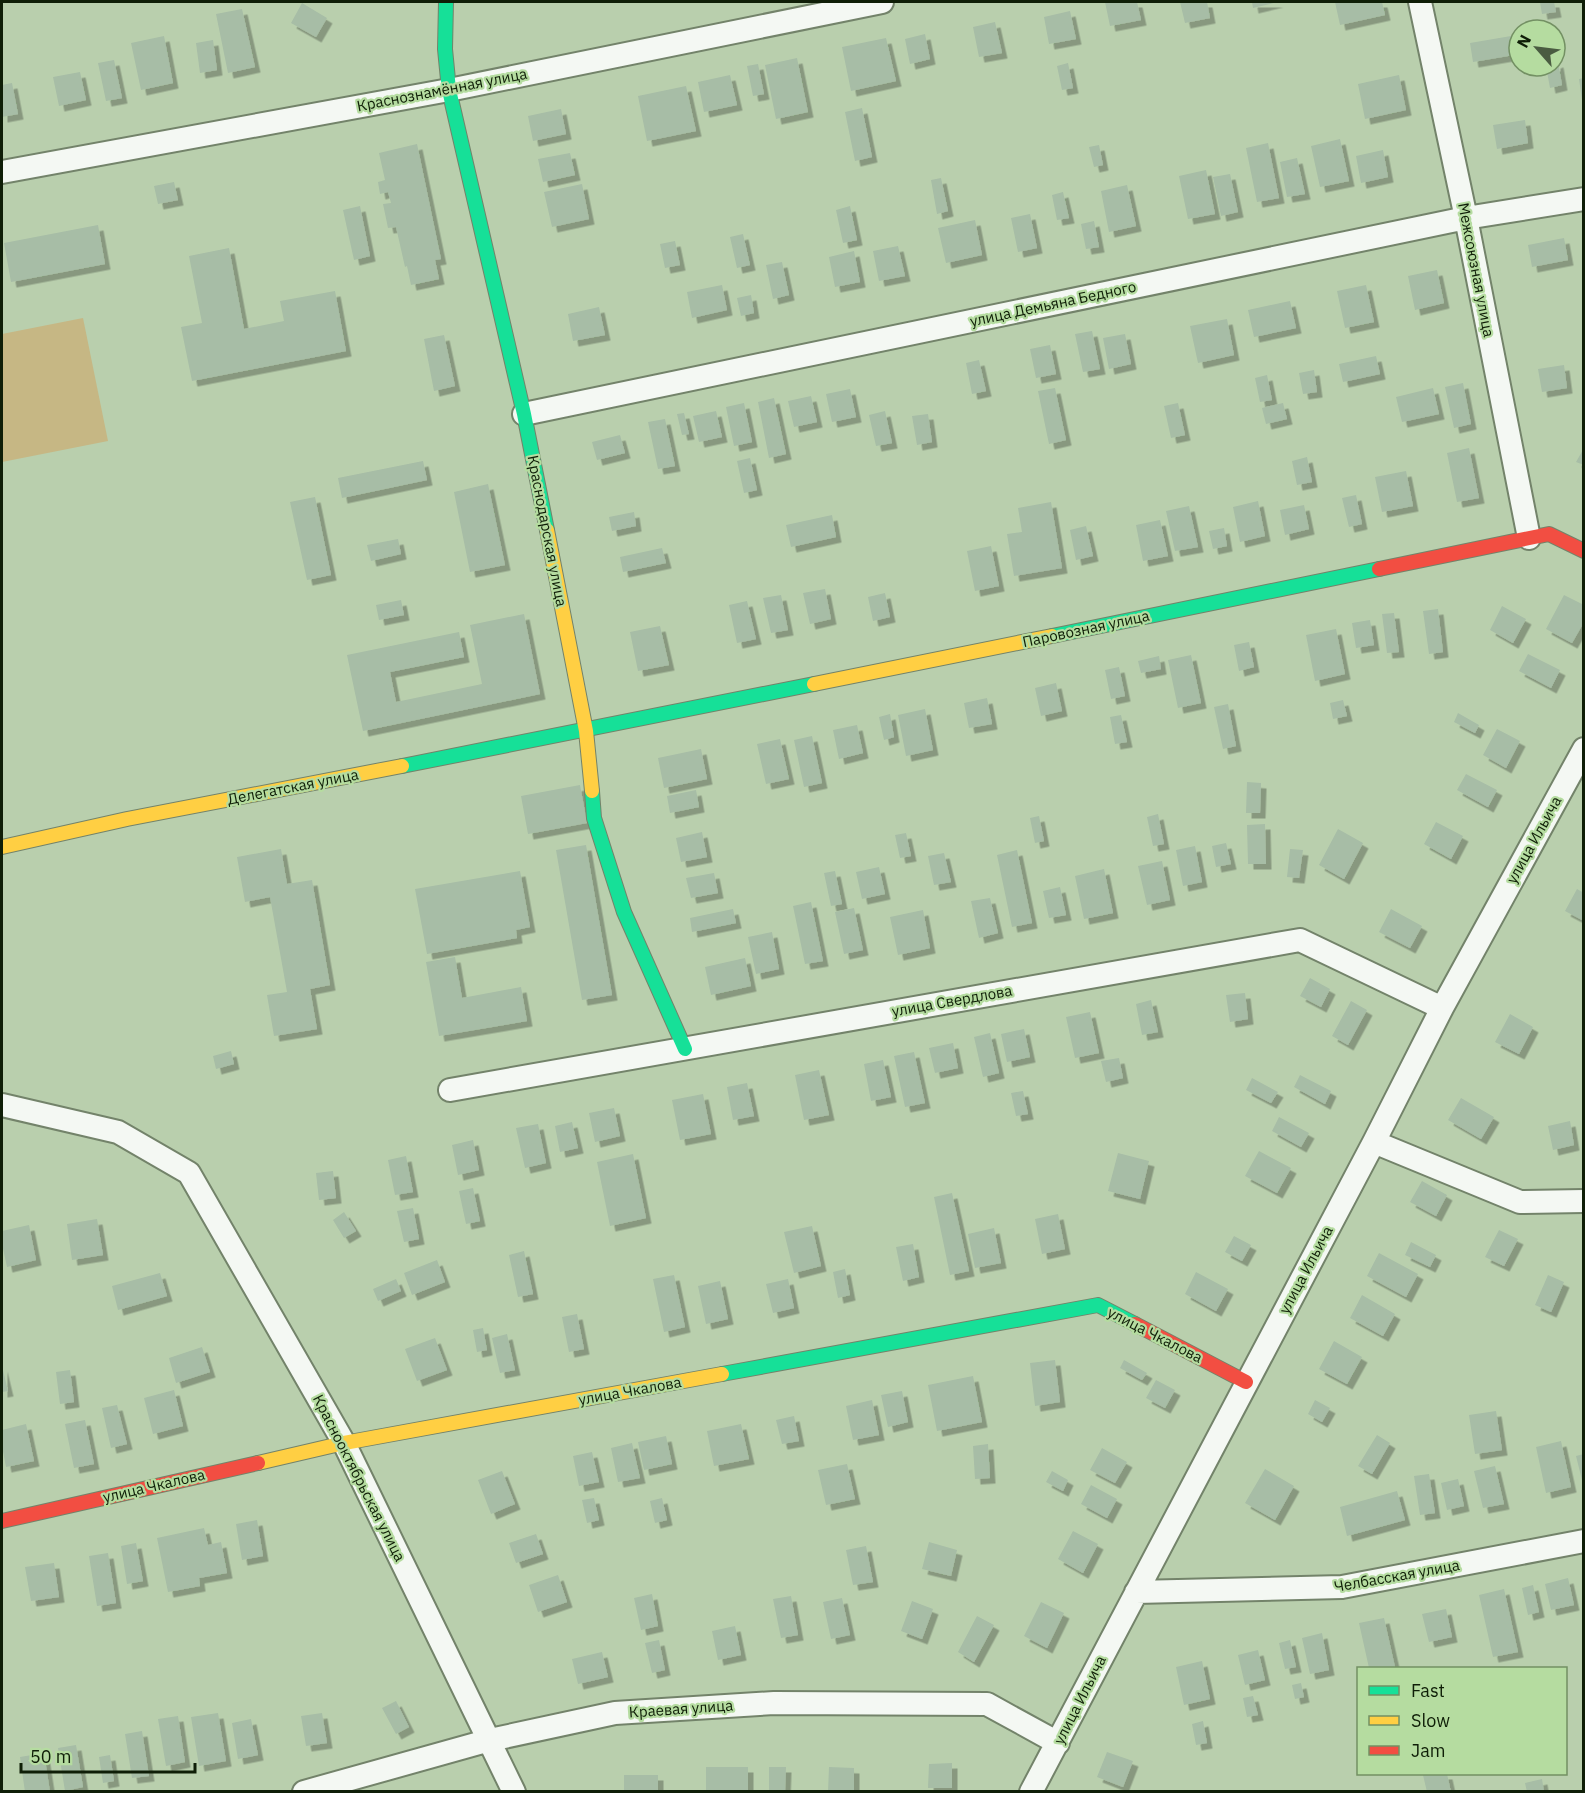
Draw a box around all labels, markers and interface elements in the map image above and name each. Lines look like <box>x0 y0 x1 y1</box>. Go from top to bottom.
north arrow <box>1507 18 1567 78</box>
text: N <box>1512 31 1535 51</box>
street label: Краснознамённая улица <box>355 64 529 115</box>
street label: Межсоюзная улица <box>1454 201 1499 339</box>
street label: улица Демьяна Бедного <box>968 277 1138 330</box>
street label: Краснодарская улица <box>523 454 571 608</box>
street label: Паровозная улица <box>1021 606 1151 651</box>
street label: Делегатская улица <box>226 764 360 809</box>
street label: улица Ильича <box>1502 793 1565 887</box>
street label: улица Свердлова <box>890 981 1014 1020</box>
street label: улица Ильича <box>1274 1223 1337 1317</box>
street label: улица Чкалова <box>1104 1302 1206 1367</box>
street label: улица Чкалова <box>577 1372 683 1409</box>
street label: Краснооктябрьская улица <box>309 1391 410 1564</box>
street label: улица Чкалова <box>101 1465 207 1506</box>
street label: Челбасская улица <box>1333 1555 1461 1596</box>
street label: улица Ильича <box>1049 1652 1110 1747</box>
legend <box>1357 1667 1567 1775</box>
text: Fast <box>1411 1679 1445 1702</box>
street label: Краевая улица <box>628 1695 734 1722</box>
text: Slow <box>1411 1709 1450 1732</box>
scale bar <box>21 1736 195 1774</box>
text: Jam <box>1411 1739 1446 1762</box>
text: 50 m <box>30 1745 72 1768</box>

